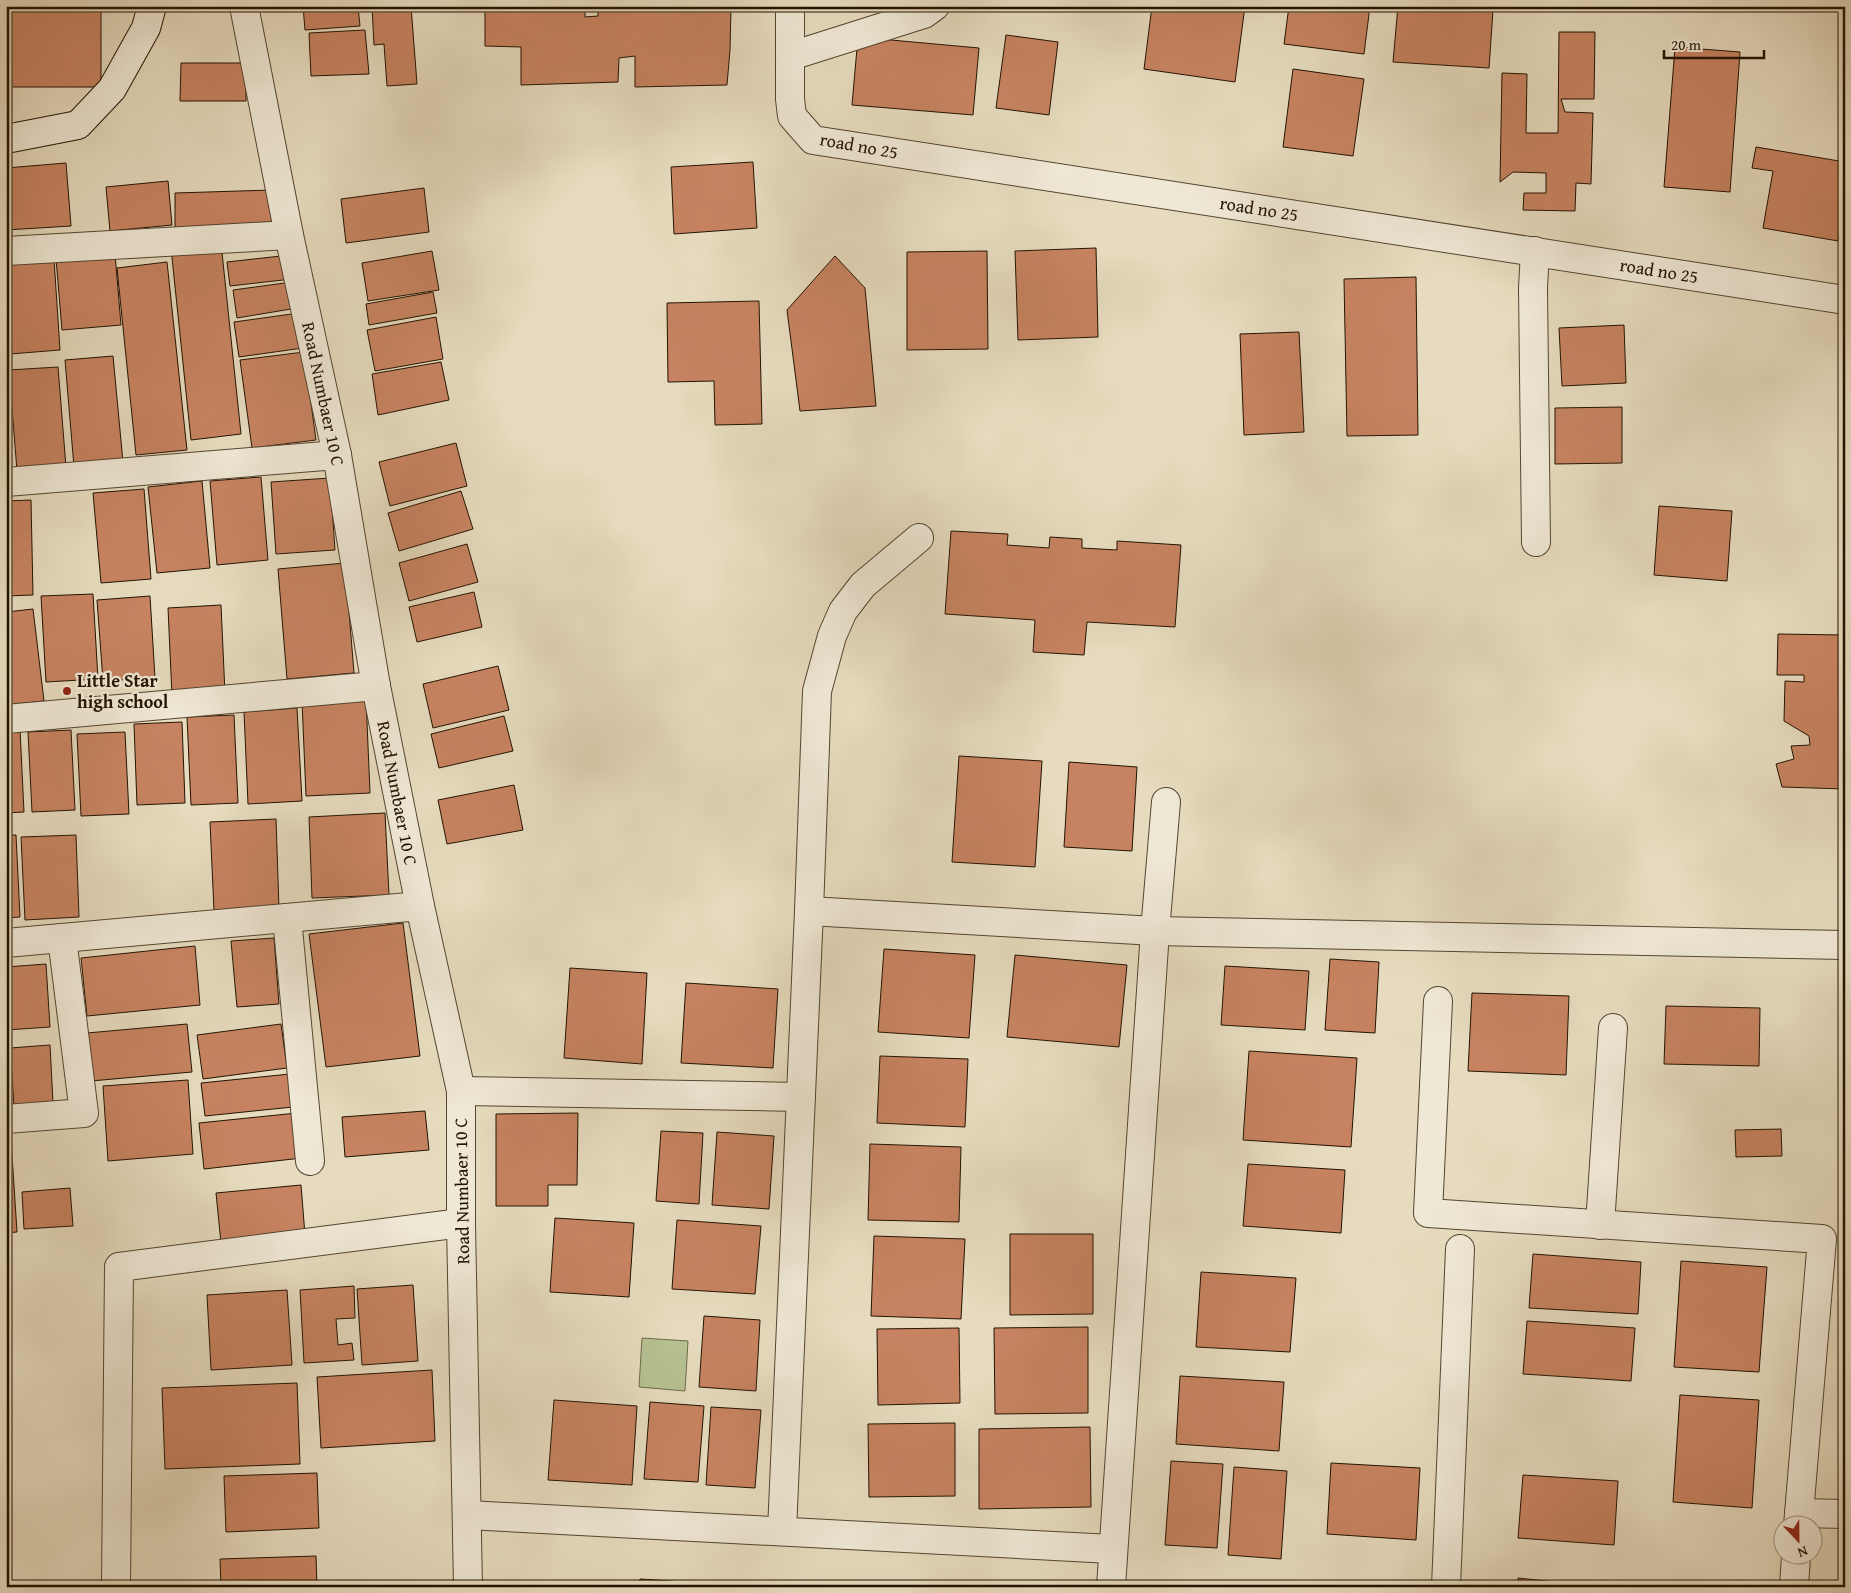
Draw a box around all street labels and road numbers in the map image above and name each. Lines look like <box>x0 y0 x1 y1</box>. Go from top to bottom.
street label: road no 25 <box>818 125 900 166</box>
street label: road no 25 <box>1218 189 1300 228</box>
street label: road no 25 <box>1618 251 1700 290</box>
street label: Road Numbaer 10 C <box>295 319 352 469</box>
street label: Road Numbaer 10 C <box>370 718 425 868</box>
street label: Road Numbaer 10 C <box>447 1117 476 1265</box>

